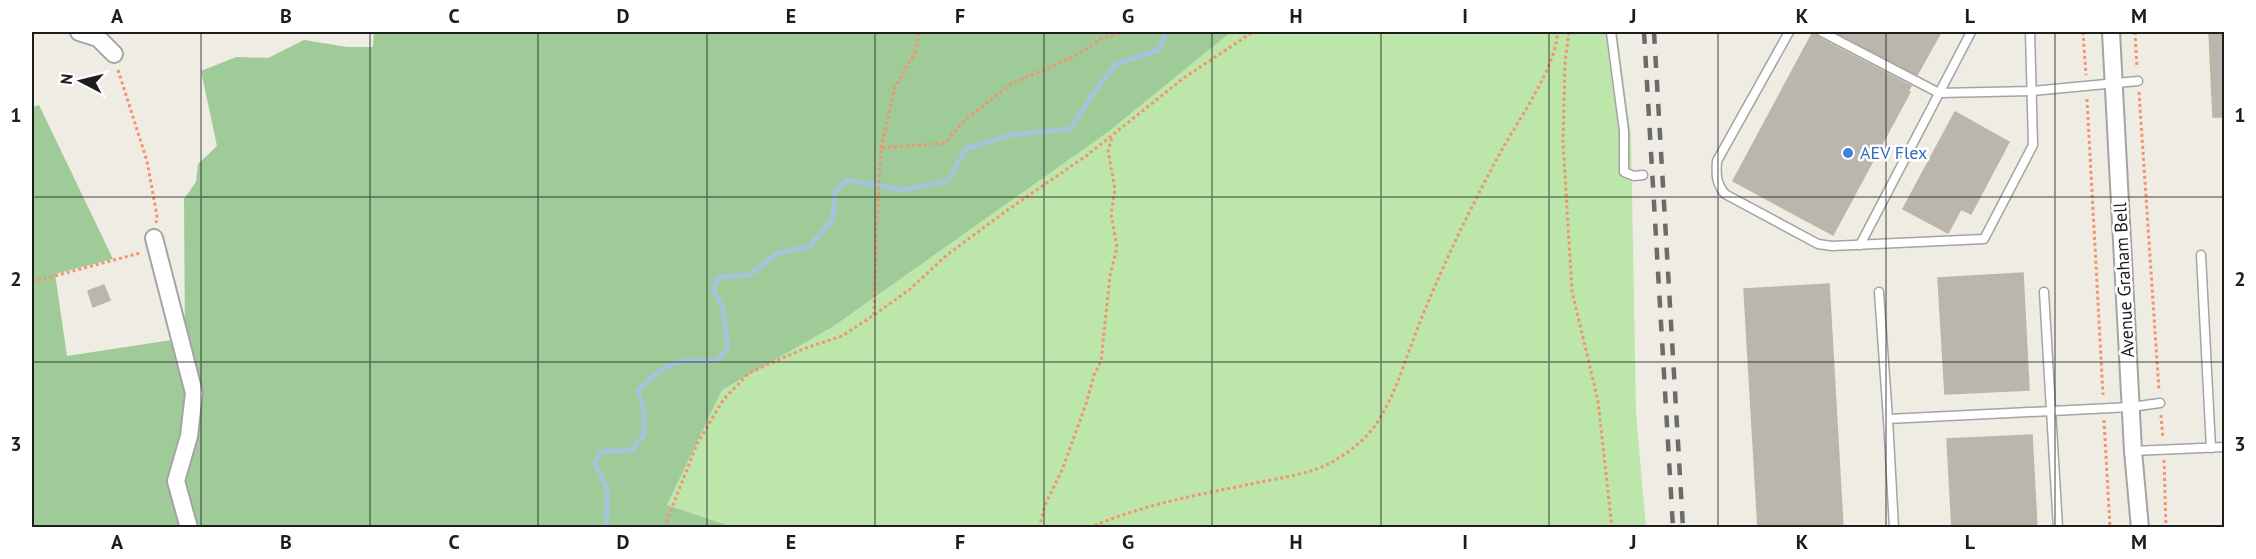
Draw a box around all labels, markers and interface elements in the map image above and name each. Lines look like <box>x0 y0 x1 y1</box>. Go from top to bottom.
text: A <box>111 3 124 29</box>
text: B <box>280 3 292 29</box>
text: C <box>448 3 460 29</box>
text: D <box>617 3 630 29</box>
text: E <box>786 3 796 29</box>
text: F <box>955 3 965 29</box>
text: G <box>1122 3 1134 29</box>
text: H <box>1289 3 1303 29</box>
text: I <box>1462 3 1468 29</box>
text: J <box>1629 3 1636 29</box>
text: K <box>1796 3 1809 29</box>
text: L <box>1965 3 1976 29</box>
text: M <box>2131 3 2147 29</box>
north arrow <box>51 51 111 111</box>
text: N <box>56 73 77 86</box>
text: 1 <box>10 102 22 128</box>
text: 1 <box>2234 102 2246 128</box>
place label: AEV Flex <box>1860 141 1927 164</box>
marker: AEV Flex <box>1841 146 1855 160</box>
street label: Avenue Graham Bell <box>2108 201 2139 358</box>
text: 2 <box>10 266 22 292</box>
text: 2 <box>2234 266 2246 292</box>
text: 3 <box>10 431 22 457</box>
text: 3 <box>2234 431 2246 457</box>
text: A <box>111 529 124 555</box>
text: B <box>280 529 292 555</box>
text: C <box>448 529 460 555</box>
text: D <box>617 529 630 555</box>
text: E <box>786 529 796 555</box>
text: F <box>955 529 965 555</box>
text: G <box>1122 529 1134 555</box>
text: H <box>1289 529 1303 555</box>
text: I <box>1462 529 1468 555</box>
text: J <box>1629 529 1636 555</box>
text: K <box>1796 529 1809 555</box>
text: L <box>1965 529 1976 555</box>
text: M <box>2131 529 2147 555</box>

